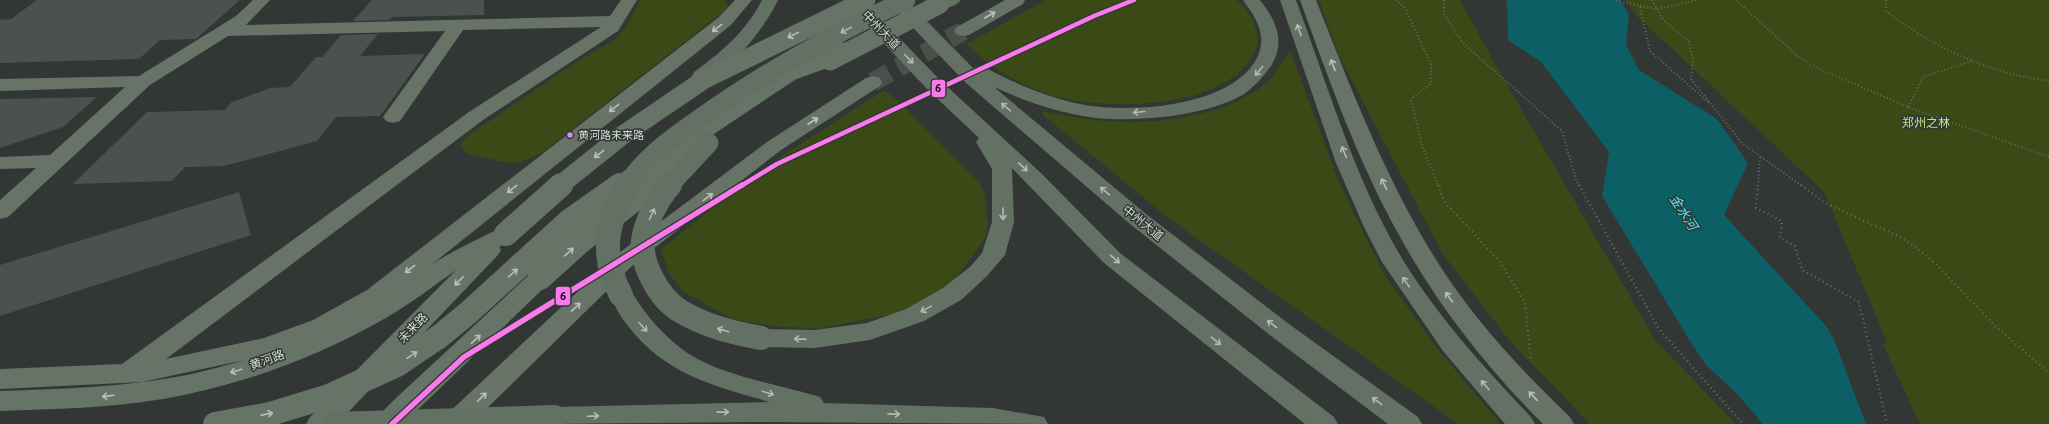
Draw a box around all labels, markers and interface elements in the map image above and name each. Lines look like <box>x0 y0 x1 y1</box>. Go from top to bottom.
street label: 中州大道 <box>860 8 903 51</box>
one-way arrow <box>984 11 996 19</box>
one-way arrow <box>711 23 722 32</box>
one-way arrow <box>1295 24 1302 37</box>
one-way arrow <box>840 26 852 34</box>
one-way arrow <box>787 32 799 39</box>
one-way arrow <box>904 54 914 64</box>
one-way arrow <box>1328 60 1336 72</box>
one-way arrow <box>1254 66 1263 77</box>
line badge: 6 <box>931 79 946 98</box>
text: 6 <box>935 82 941 94</box>
one-way arrow <box>1000 102 1011 111</box>
one-way arrow <box>609 104 620 112</box>
one-way arrow <box>1133 108 1146 116</box>
one-way arrow <box>807 116 819 124</box>
park label: 郑州之林 <box>1902 116 1950 129</box>
place label: 黄河路未来路 <box>578 129 644 141</box>
marker: 黄河路未来路 <box>565 130 575 140</box>
one-way arrow <box>1339 147 1347 159</box>
one-way arrow <box>593 149 604 158</box>
one-way arrow <box>1018 163 1028 172</box>
one-way arrow <box>1380 179 1387 191</box>
one-way arrow <box>507 184 518 193</box>
one-way arrow <box>1099 186 1110 195</box>
water label: 金水河 <box>1668 192 1702 235</box>
one-way arrow <box>702 193 713 201</box>
street label: 中州大道 <box>1121 202 1166 243</box>
one-way arrow <box>999 207 1007 220</box>
one-way arrow <box>649 208 656 220</box>
one-way arrow <box>564 247 574 257</box>
one-way arrow <box>1110 255 1120 264</box>
one-way arrow <box>405 265 416 273</box>
one-way arrow <box>508 268 518 277</box>
one-way arrow <box>454 276 464 286</box>
one-way arrow <box>1402 277 1410 288</box>
line badge: 6 <box>555 286 571 306</box>
text: 6 <box>560 290 566 302</box>
one-way arrow <box>1445 291 1453 302</box>
one-way arrow <box>570 303 580 312</box>
one-way arrow <box>920 306 932 314</box>
street label: 未来路 <box>395 310 430 345</box>
one-way arrow <box>1267 320 1278 328</box>
one-way arrow <box>638 322 648 332</box>
one-way arrow <box>717 326 730 333</box>
one-way arrow <box>471 334 481 343</box>
one-way arrow <box>794 335 807 343</box>
one-way arrow <box>1211 336 1222 345</box>
street label: 黄河路 <box>248 347 286 372</box>
one-way arrow <box>407 351 418 359</box>
one-way arrow <box>230 368 243 375</box>
one-way arrow <box>1481 380 1490 390</box>
one-way arrow <box>762 390 775 397</box>
one-way arrow <box>1528 391 1538 401</box>
one-way arrow <box>102 392 115 399</box>
one-way arrow <box>477 392 487 402</box>
one-way arrow <box>1372 397 1383 405</box>
one-way arrow <box>716 408 729 416</box>
one-way arrow <box>260 410 273 418</box>
one-way arrow <box>887 410 900 418</box>
one-way arrow <box>586 412 599 420</box>

